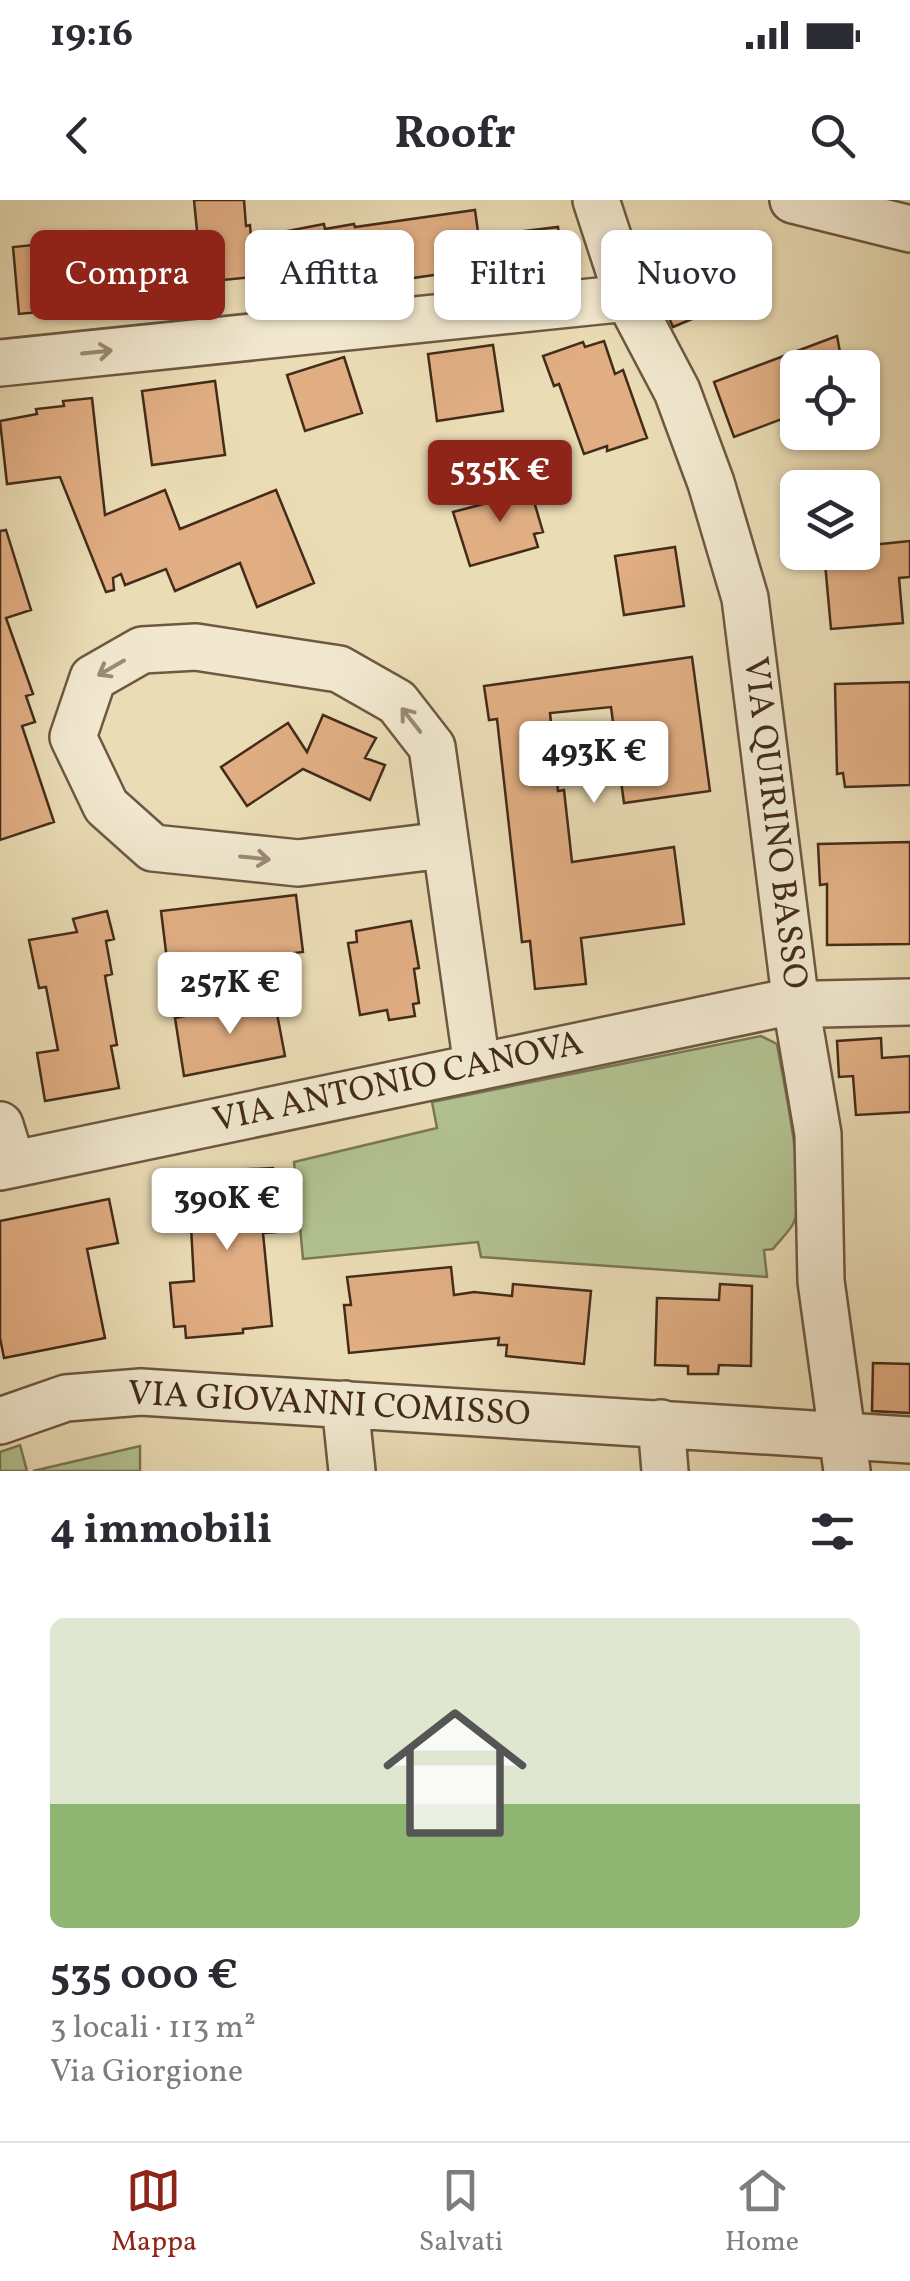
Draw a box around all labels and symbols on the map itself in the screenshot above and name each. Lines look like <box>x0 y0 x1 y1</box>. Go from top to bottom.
one-way arrow <box>80 342 112 361</box>
pin: 535K € <box>419 440 581 525</box>
street label: VIA QUIRINO BASSO <box>730 654 818 992</box>
one-way arrow <box>97 658 126 678</box>
one-way arrow <box>401 707 422 734</box>
pin: 493K € <box>513 721 675 806</box>
one-way arrow <box>238 849 270 868</box>
pin: 257K € <box>149 952 311 1037</box>
street label: VIA ANTONIO CANOVA <box>209 1020 587 1146</box>
pin: 390K € <box>146 1168 308 1253</box>
street label: VIA GIOVANNI COMISSO <box>126 1370 532 1440</box>

